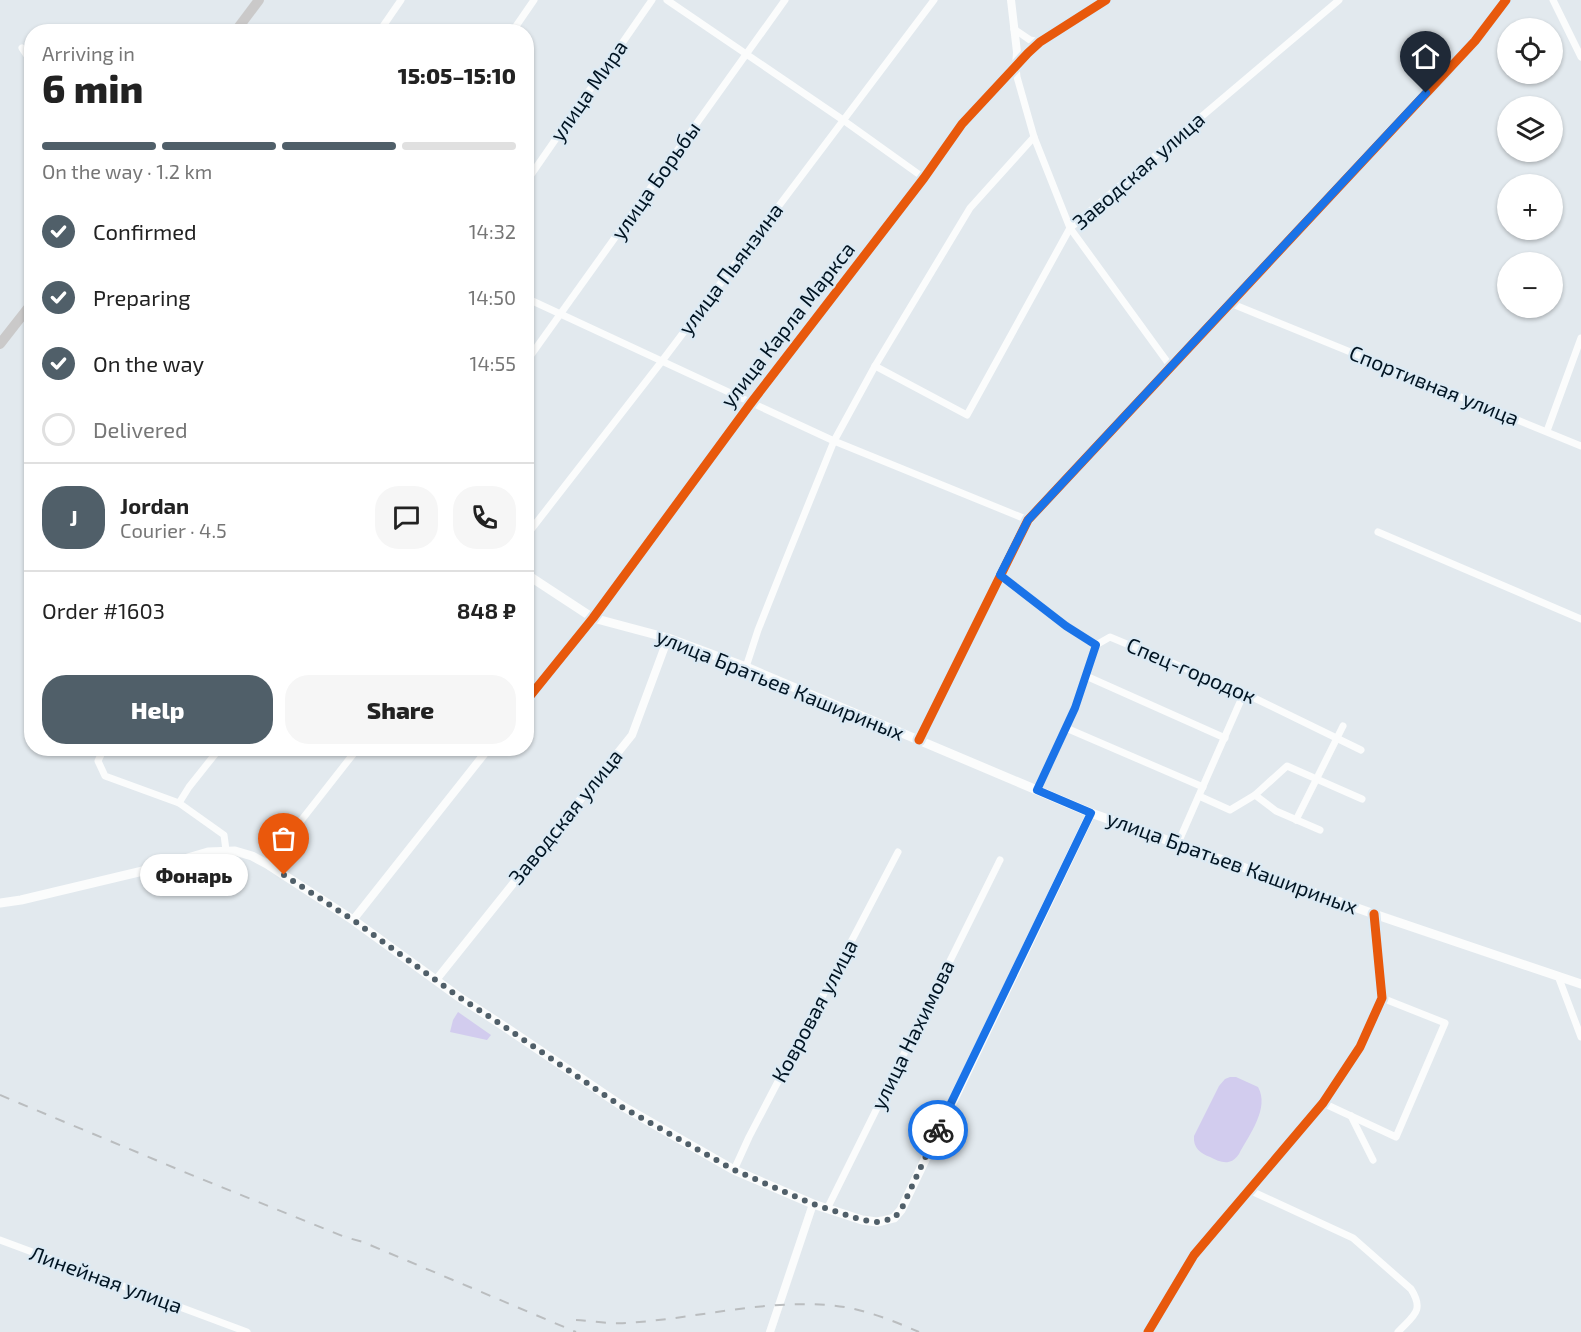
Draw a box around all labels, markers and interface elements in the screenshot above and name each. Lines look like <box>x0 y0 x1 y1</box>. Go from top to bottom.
map controls <box>1497 18 1563 318</box>
button: locate <box>1497 18 1563 84</box>
pin <box>1400 31 1451 93</box>
street label: улица Мира <box>544 35 633 146</box>
icon: home <box>1409 40 1442 73</box>
text: Arriving in <box>42 41 135 65</box>
text: 15:05–15:10 <box>398 62 516 88</box>
text: 6 min <box>42 64 143 111</box>
button: layers <box>1497 96 1563 162</box>
street label: Заводская улица <box>1067 106 1210 235</box>
street label: улица Борьбы <box>605 116 705 244</box>
text: On the way · 1.2 km <box>42 159 212 183</box>
button: + <box>1497 174 1563 240</box>
street label: улица Пьянзина <box>672 197 788 339</box>
icon: check <box>42 215 75 248</box>
text: Confirmed <box>93 218 197 244</box>
text: 14:32 <box>469 219 516 243</box>
street label: улица Карла Маркса <box>714 236 860 412</box>
button: − <box>1497 252 1563 318</box>
icon: check <box>42 281 75 314</box>
text: Preparing <box>93 284 191 310</box>
text: 14:50 <box>468 285 516 309</box>
street label: Спортивная улица <box>1346 339 1523 431</box>
icon: check <box>42 347 75 380</box>
text: On the way <box>93 350 204 376</box>
text: 14:55 <box>470 351 516 375</box>
text: Delivered <box>93 416 188 442</box>
button: chat <box>375 486 438 549</box>
button: phone <box>453 486 516 549</box>
text: Jordan <box>120 492 189 518</box>
text: J <box>69 504 78 530</box>
text: Courier · 4.5 <box>120 518 227 542</box>
text: Order #1603 <box>42 597 165 623</box>
text: 848 ₽ <box>457 597 516 623</box>
street label: улица Братьев Кашириных <box>653 622 908 746</box>
street label: Спец-городок <box>1123 631 1260 708</box>
button: Help <box>42 675 273 744</box>
button: Share <box>285 675 516 744</box>
street label: Заводская улица <box>503 743 628 889</box>
street label: улица Братьев Кашириных <box>1103 805 1361 920</box>
pin <box>258 813 309 875</box>
icon: bag <box>267 822 300 855</box>
callout: Фонарь <box>140 854 248 896</box>
text: Фонарь <box>156 863 232 887</box>
street label: Ковровая улица <box>765 935 863 1087</box>
street label: улица Нахимова <box>865 955 960 1114</box>
courier <box>908 1100 968 1160</box>
icon: bike <box>922 1114 955 1147</box>
street label: Линейная улица <box>27 1239 186 1319</box>

